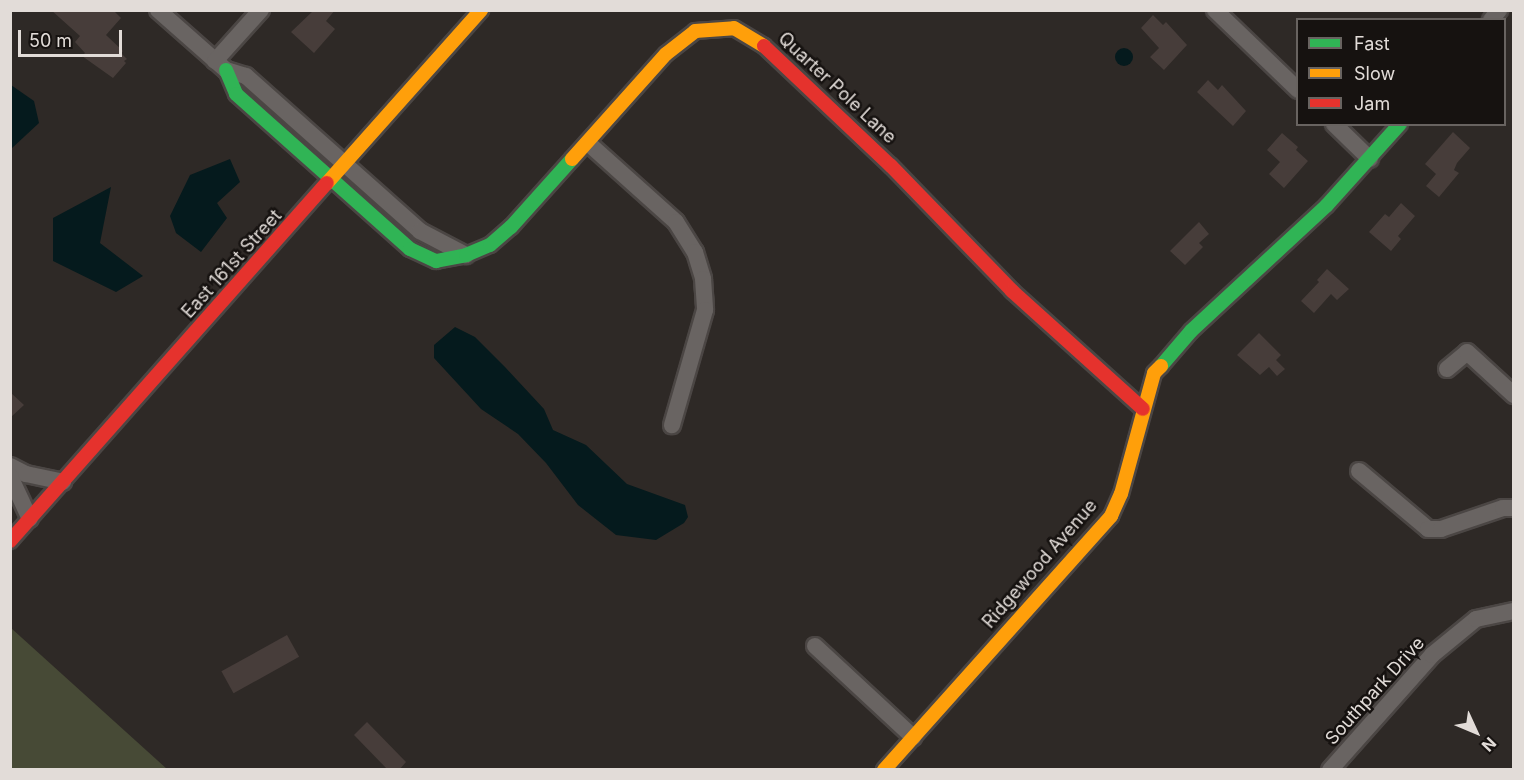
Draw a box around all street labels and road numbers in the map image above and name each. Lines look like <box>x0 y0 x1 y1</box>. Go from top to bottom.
street label: Quarter Pole Lane <box>774 28 900 148</box>
street label: East 161st Street <box>178 205 286 323</box>
street label: Ridgewood Avenue <box>978 495 1102 633</box>
street label: Southpark Drive <box>1321 633 1429 749</box>

